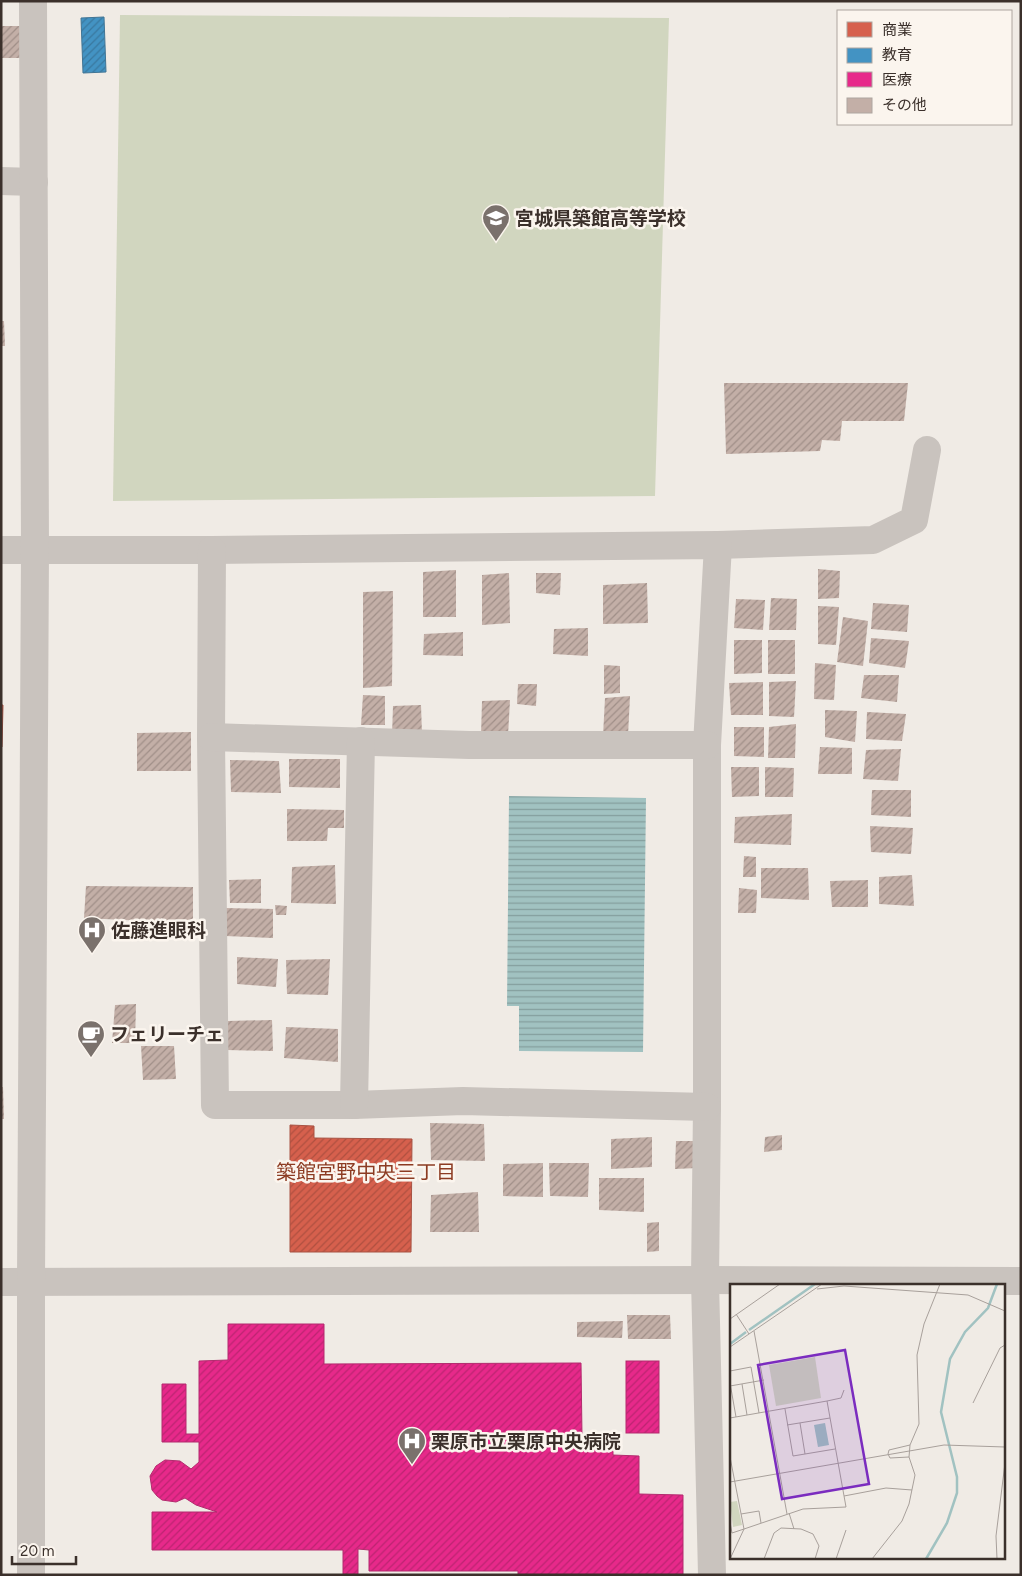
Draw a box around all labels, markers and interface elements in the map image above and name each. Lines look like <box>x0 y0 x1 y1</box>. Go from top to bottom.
legend <box>837 10 1012 125</box>
text: 商業 <box>882 21 912 39</box>
text: 教育 <box>882 46 912 64</box>
text: 医療 <box>882 71 912 89</box>
text: その他 <box>882 96 927 114</box>
school or university icon: 宮城県築館高等学校 <box>481 203 511 242</box>
place label: 宮城県築館高等学校 <box>515 207 686 230</box>
hospital icon: 佐藤進眼科 <box>77 915 107 954</box>
place label: 佐藤進眼科 <box>111 919 206 942</box>
cafe icon: フェリーチェ <box>76 1019 106 1058</box>
place label: フェリーチェ <box>110 1023 224 1046</box>
district label: 築館宮野中央三丁目 <box>276 1160 456 1184</box>
inset map <box>730 1284 1004 1558</box>
hospital icon: 栗原市立栗原中央病院 <box>397 1426 427 1465</box>
place label: 栗原市立栗原中央病院 <box>431 1430 621 1453</box>
scale bar <box>12 1534 76 1566</box>
text: 20 m <box>20 1542 54 1560</box>

